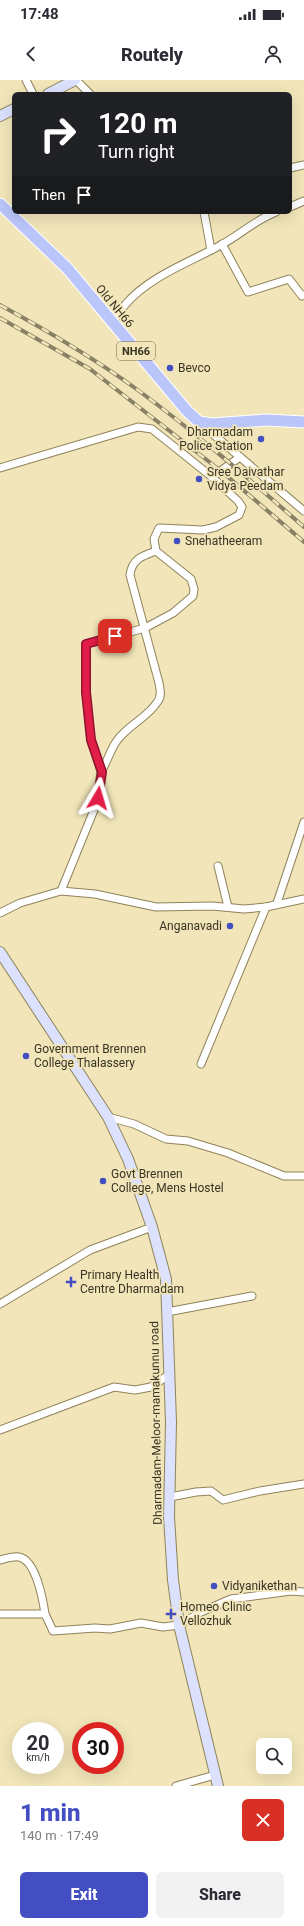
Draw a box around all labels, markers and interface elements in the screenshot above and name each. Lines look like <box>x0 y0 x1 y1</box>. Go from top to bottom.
text: 17:48 <box>20 5 59 23</box>
icon: back <box>20 43 42 65</box>
icon: person <box>262 43 284 65</box>
text: Routely <box>121 44 183 65</box>
text: 120 m <box>98 107 177 140</box>
icon: right <box>32 108 84 160</box>
text: Turn right <box>98 141 175 162</box>
icon: arrive <box>73 184 95 206</box>
text: Then <box>32 186 65 204</box>
street label: Old NH66 <box>93 282 137 330</box>
road number: NH66 <box>117 342 155 360</box>
place label: Bevco <box>178 361 211 375</box>
marker: Bevco <box>165 363 175 373</box>
place label: Dharmadam Police Station <box>179 425 253 453</box>
marker: Dharmadam Police Station <box>256 434 266 444</box>
place label: Sree Daivathar Vidya Peedam <box>207 465 284 493</box>
marker: Sree Daivathar Vidya Peedam <box>194 474 204 484</box>
place label: Snehatheeram <box>185 534 262 548</box>
marker: Snehatheeram <box>172 536 182 546</box>
pin <box>98 619 132 653</box>
icon: arrive <box>104 625 126 647</box>
position arrow <box>77 777 119 819</box>
place label: Anganavadi <box>159 919 222 933</box>
marker: Anganavadi <box>225 921 235 931</box>
place label: Government Brennen College Thalassery <box>34 1042 146 1070</box>
marker: Government Brennen College Thalassery <box>21 1051 31 1061</box>
place label: Govt Brennen College, Mens Hostel <box>111 1167 224 1195</box>
marker: Govt Brennen College, Mens Hostel <box>98 1176 108 1186</box>
place label: Primary Health Centre Dharmadam <box>80 1268 184 1296</box>
marker: Primary Health Centre Dharmadam <box>65 1276 77 1288</box>
street label: Dharmadam-Meloor-mamakunnu road <box>147 1321 165 1525</box>
place label: Vidyanikethan <box>222 1579 297 1593</box>
marker: Vidyanikethan <box>209 1581 219 1591</box>
place label: Homeo Clinic Vellozhuk <box>180 1600 252 1628</box>
marker: Homeo Clinic Vellozhuk <box>165 1608 177 1620</box>
speed limit sign: 30 <box>72 1722 124 1774</box>
text: 20 <box>27 1731 49 1755</box>
map controls <box>256 1738 292 1774</box>
button: search <box>256 1738 292 1774</box>
text: km/h <box>26 1752 50 1763</box>
text: 1 min <box>20 1799 81 1827</box>
button: close <box>242 1799 284 1841</box>
text: 140 m · 17:49 <box>20 1828 99 1843</box>
button: Exit <box>20 1872 148 1918</box>
button: Share <box>156 1872 284 1918</box>

